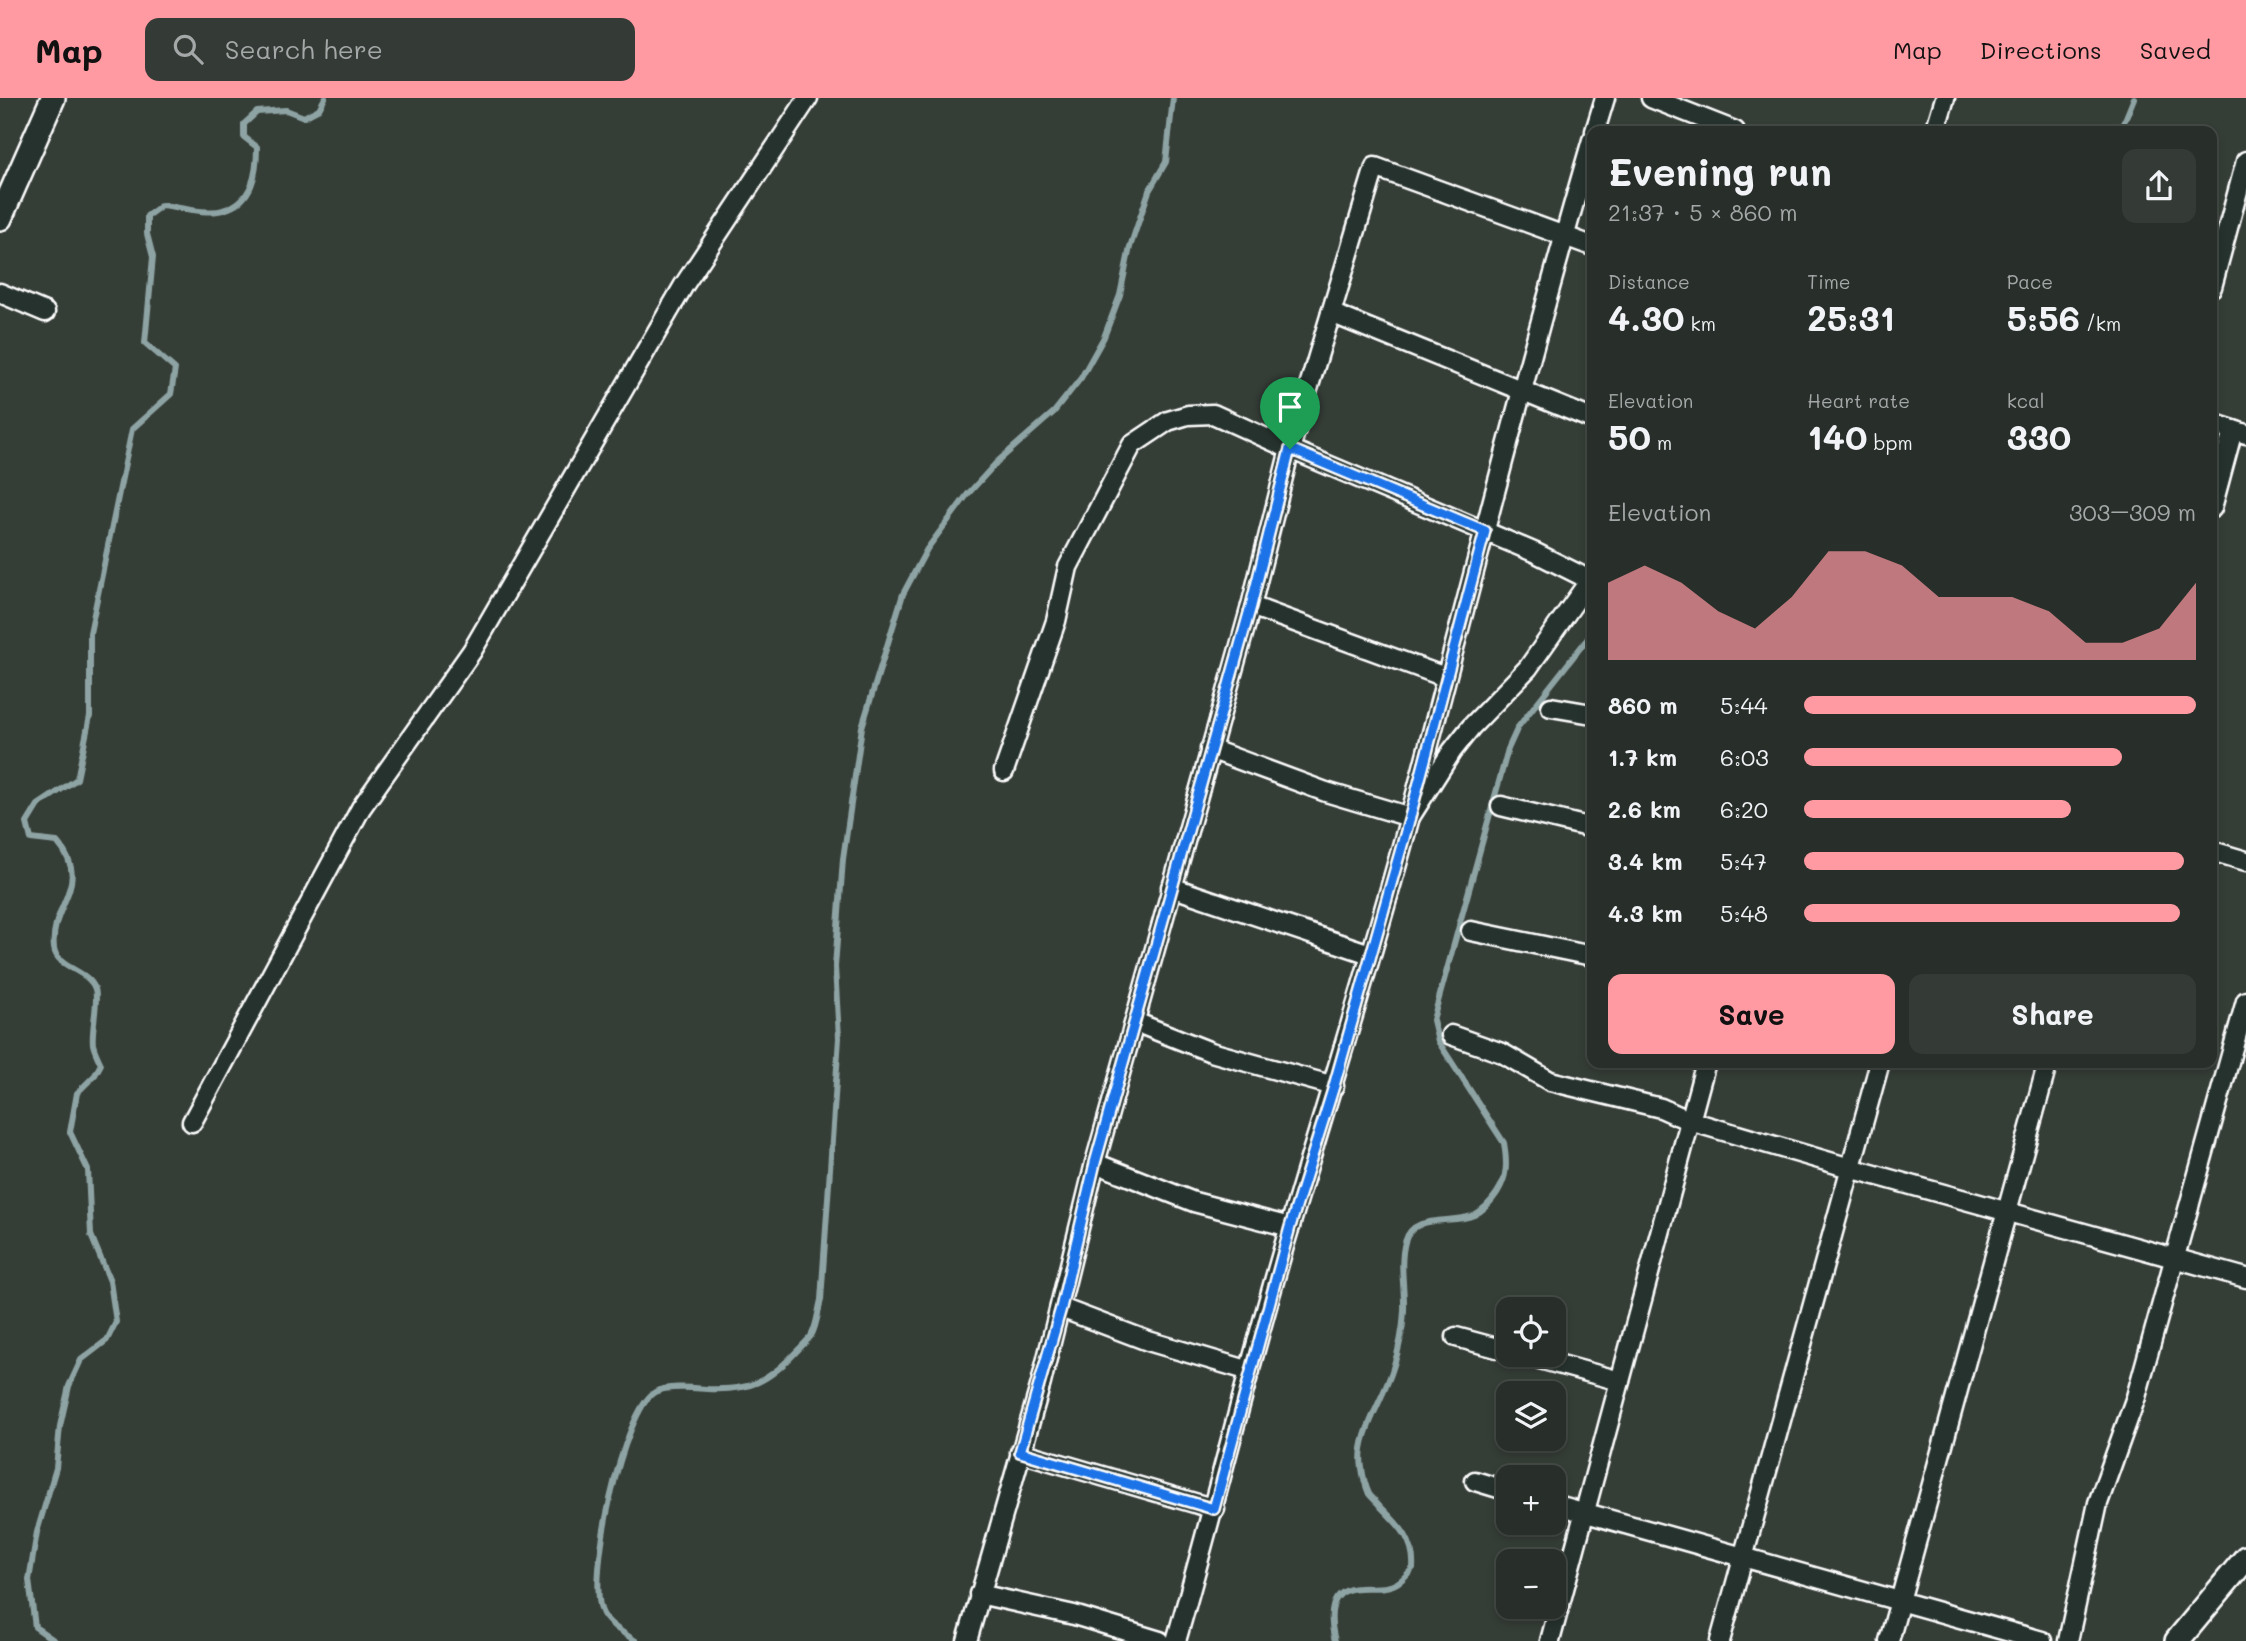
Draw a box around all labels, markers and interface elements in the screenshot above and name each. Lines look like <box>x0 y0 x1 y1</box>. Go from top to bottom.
search box <box>145 18 635 81</box>
text: Map <box>35 28 103 71</box>
icon: search <box>169 30 207 68</box>
text: Search here <box>225 32 383 66</box>
text: Map <box>1893 34 1942 65</box>
text: Directions <box>1980 34 2102 65</box>
text: Saved <box>2140 34 2211 65</box>
text: Evening run <box>1608 146 1832 196</box>
button: share <box>2122 149 2196 223</box>
text: 21:37 · 5 × 860 m <box>1608 197 1797 227</box>
text: Distance <box>1608 269 1690 294</box>
text: Time <box>1807 269 1851 294</box>
text: Pace <box>2007 269 2053 294</box>
text: 4.30 <box>1608 294 1684 340</box>
text: 25:31 <box>1807 294 1895 340</box>
text: 5:56 <box>2007 294 2080 340</box>
text: km <box>1684 311 1716 336</box>
text: /km <box>2080 311 2121 336</box>
pin <box>1260 377 1320 449</box>
icon: arrive <box>1271 388 1309 426</box>
text: Elevation <box>1608 388 1693 413</box>
text: Heart rate <box>1807 388 1910 413</box>
text: kcal <box>2007 388 2045 413</box>
text: 50 <box>1608 413 1651 459</box>
text: 140 <box>1807 413 1868 459</box>
text: 330 <box>2007 413 2071 459</box>
text: m <box>1651 430 1672 455</box>
text: bpm <box>1868 430 1913 455</box>
text: Elevation <box>1608 497 1711 527</box>
text: 303–309 m <box>2069 497 2196 527</box>
text: 860 m <box>1608 690 1678 720</box>
text: 5:44 <box>1720 690 1768 720</box>
text: 1.7 km <box>1608 742 1677 772</box>
text: 6:03 <box>1720 742 1769 772</box>
text: 2.6 km <box>1608 794 1681 824</box>
text: 6:20 <box>1720 794 1768 824</box>
text: 3.4 km <box>1608 846 1682 876</box>
text: 5:47 <box>1720 846 1767 876</box>
text: 4.3 km <box>1608 898 1682 928</box>
text: 5:48 <box>1720 898 1768 928</box>
button: Save <box>1608 974 1895 1054</box>
button: Share <box>1909 974 2196 1054</box>
map controls <box>1496 1297 1566 1619</box>
button: locate <box>1496 1297 1566 1367</box>
button: layers <box>1496 1381 1566 1451</box>
button: + <box>1496 1465 1566 1535</box>
button: − <box>1496 1549 1566 1619</box>

